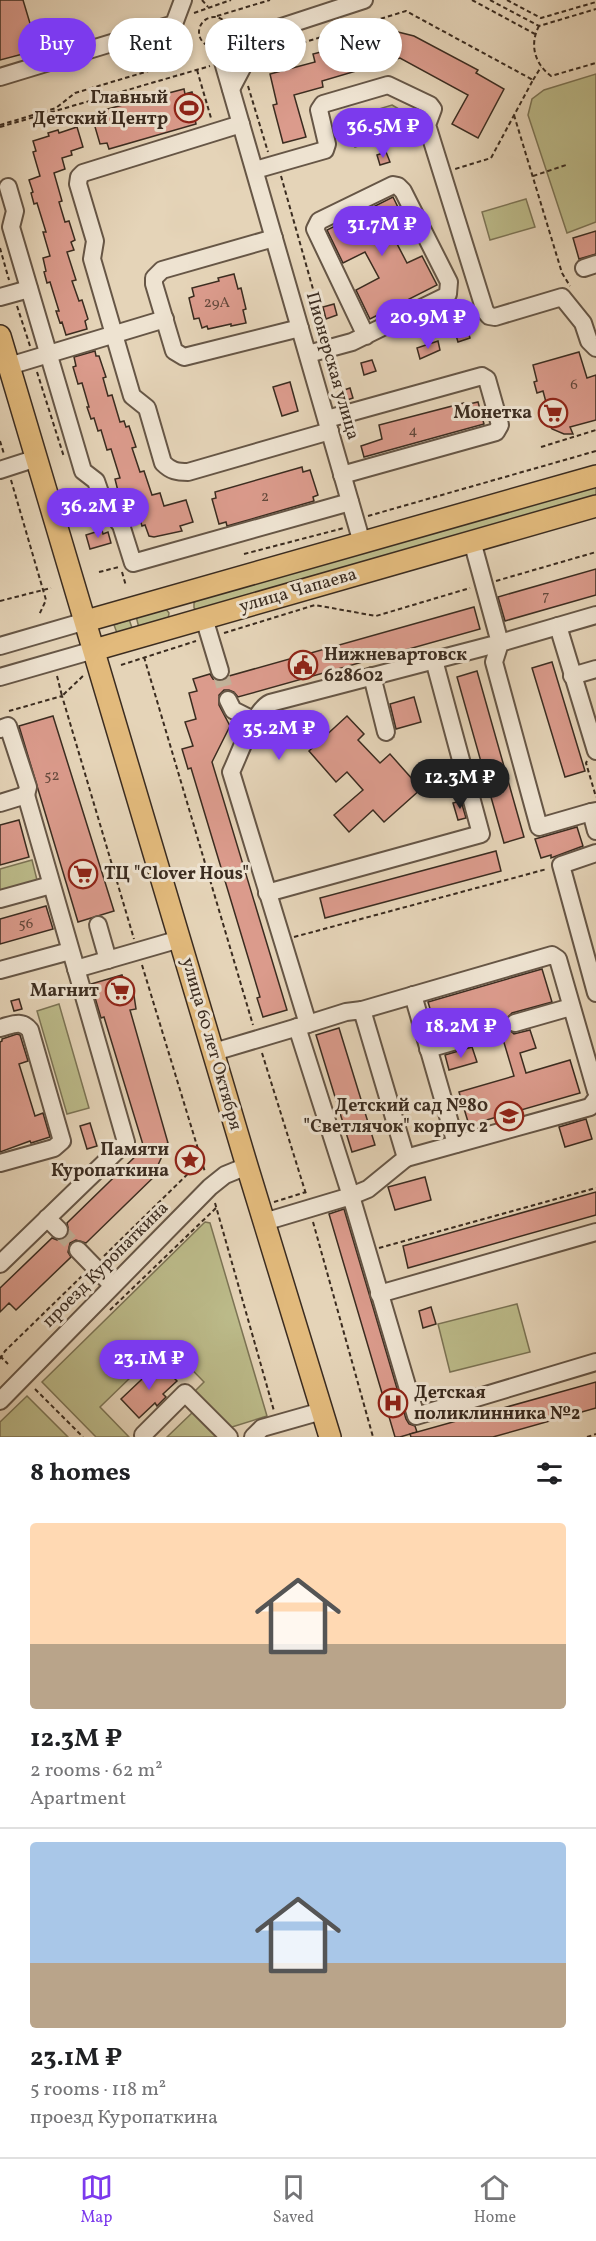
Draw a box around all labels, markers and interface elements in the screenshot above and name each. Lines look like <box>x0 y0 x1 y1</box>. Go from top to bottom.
chip: Buy <box>18 18 96 72</box>
chip: Rent <box>108 18 193 72</box>
chip: Filters <box>205 18 306 72</box>
chip: New <box>318 18 402 72</box>
place label: Главный Детский Центр <box>33 86 168 132</box>
sports icon: Главный Детский Центр <box>173 92 205 124</box>
pin: 36.5M ₽ <box>328 108 438 159</box>
text: 36.5M ₽ <box>346 113 420 141</box>
pin: 31.7M ₽ <box>327 206 437 257</box>
text: 31.7M ₽ <box>347 211 417 239</box>
street label: Пионерская улица <box>299 289 365 443</box>
house number: 29А <box>204 293 231 314</box>
pin: 20.9M ₽ <box>373 299 483 350</box>
text: 20.9M ₽ <box>390 304 466 332</box>
house number: 6 <box>570 375 578 396</box>
supermarket icon: Монетка <box>537 397 569 429</box>
place label: Монетка <box>453 401 532 426</box>
house number: 4 <box>409 421 418 442</box>
house number: 2 <box>261 487 269 508</box>
pin: 36.2M ₽ <box>43 488 153 539</box>
text: 36.2M ₽ <box>61 493 135 521</box>
street label: улица Чапаева <box>236 562 360 620</box>
house number: 7 <box>542 586 550 607</box>
place label: Нижневартовск 628602 <box>324 643 467 689</box>
public building icon: Нижневартовск 628602 <box>287 649 319 681</box>
pin: 35.2M ₽ <box>224 710 334 761</box>
text: 35.2M ₽ <box>243 715 315 743</box>
pin: 12.3M ₽ <box>405 759 515 810</box>
text: 12.3M ₽ <box>425 764 495 792</box>
house number: 52 <box>44 766 60 787</box>
supermarket icon: ТЦ "Clover Hous" <box>67 858 99 890</box>
place label: ТЦ "Clover Hous" <box>104 862 249 887</box>
house number: 56 <box>19 914 33 935</box>
street label: улица 60 лет Октября <box>174 955 248 1133</box>
supermarket icon: Магнит <box>104 975 136 1007</box>
place label: Магнит <box>30 979 99 1004</box>
pin: 18.2M ₽ <box>406 1008 516 1059</box>
text: 18.2M ₽ <box>425 1013 497 1041</box>
place label: Детский сад №80 "Светлячок" корпус 2 <box>303 1094 488 1140</box>
school or university icon: Детский сад №80 "Светлячок" корпус 2 <box>493 1100 525 1132</box>
place label: Памяти Куропаткина <box>51 1138 169 1184</box>
place icon: Памяти Куропаткина <box>174 1144 206 1176</box>
street label: проезд Куропаткина <box>37 1196 175 1334</box>
pin: 23.1M ₽ <box>94 1340 204 1391</box>
text: 23.1M ₽ <box>113 1345 185 1373</box>
place label: Детская поликлинника №2 <box>414 1381 580 1427</box>
hospital icon: Детская поликлинника №2 <box>377 1387 409 1419</box>
text: 8 homes <box>30 1455 131 1491</box>
icon: filters <box>533 1457 566 1490</box>
icon: home <box>244 1562 352 1670</box>
text: 12.3M ₽ <box>30 1721 122 1757</box>
text: 2 rooms · 62 m² <box>30 1757 163 1785</box>
text: Apartment <box>30 1785 126 1813</box>
icon: home <box>244 1881 352 1989</box>
text: 23.1M ₽ <box>30 2040 122 2076</box>
text: 5 rooms · 118 m² <box>30 2076 166 2104</box>
text: проезд Куропаткина <box>30 2104 218 2132</box>
tab: Map <box>80 2171 113 2229</box>
tab: Saved <box>273 2171 314 2229</box>
tab: Home <box>474 2171 516 2229</box>

